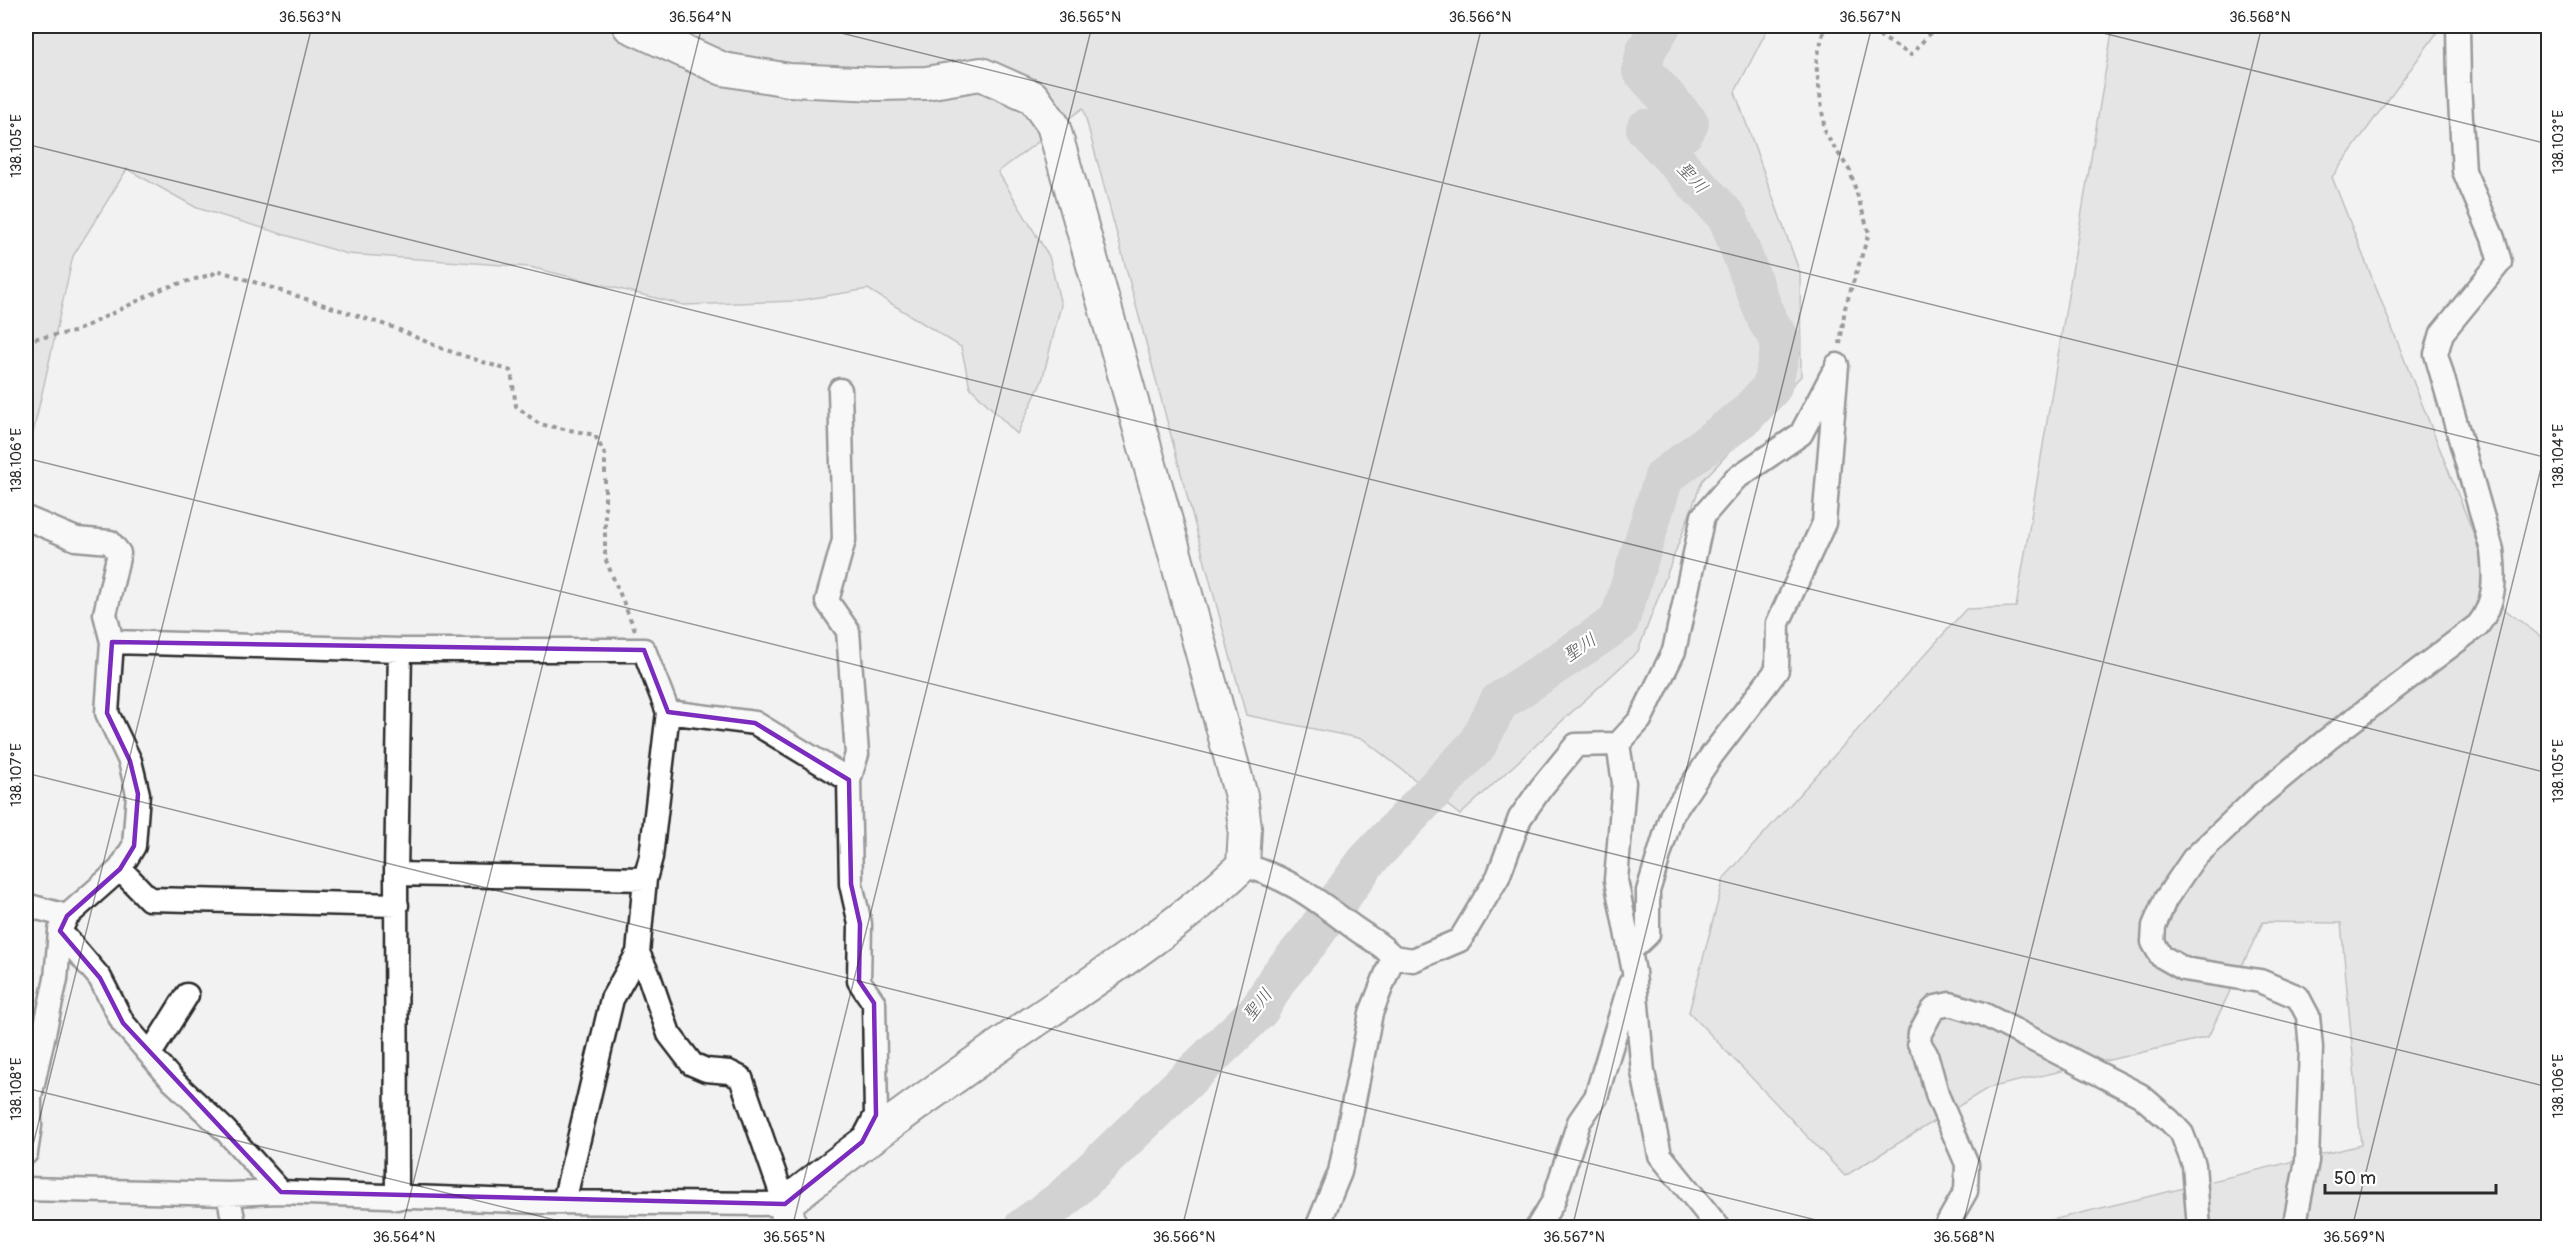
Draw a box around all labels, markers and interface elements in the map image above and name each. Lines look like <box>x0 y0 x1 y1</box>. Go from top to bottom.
text: 36.563°N <box>279 8 341 27</box>
text: 36.564°N <box>669 8 731 27</box>
text: 36.565°N <box>1059 8 1121 27</box>
text: 36.566°N <box>1449 8 1511 27</box>
text: 36.567°N <box>1839 8 1901 27</box>
text: 36.568°N <box>2229 8 2291 27</box>
text: 138.103°E <box>2549 110 2568 174</box>
text: 138.105°E <box>7 114 26 178</box>
water label: 聖川 <box>1671 157 1713 199</box>
text: 138.104°E <box>2549 424 2568 488</box>
text: 138.106°E <box>7 428 26 492</box>
water label: 聖川 <box>1559 628 1601 668</box>
text: 138.105°E <box>2549 739 2568 803</box>
text: 138.107°E <box>7 743 26 807</box>
water label: 聖川 <box>1238 984 1278 1026</box>
text: 138.106°E <box>2549 1054 2568 1118</box>
text: 138.108°E <box>7 1057 26 1121</box>
scale bar <box>2325 1157 2496 1195</box>
text: 50 m <box>2334 1167 2376 1190</box>
text: 36.564°N <box>373 1228 435 1247</box>
text: 36.565°N <box>763 1228 825 1247</box>
text: 36.566°N <box>1153 1228 1215 1247</box>
text: 36.567°N <box>1543 1228 1605 1247</box>
text: 36.568°N <box>1933 1228 1995 1247</box>
text: 36.569°N <box>2323 1228 2385 1247</box>

